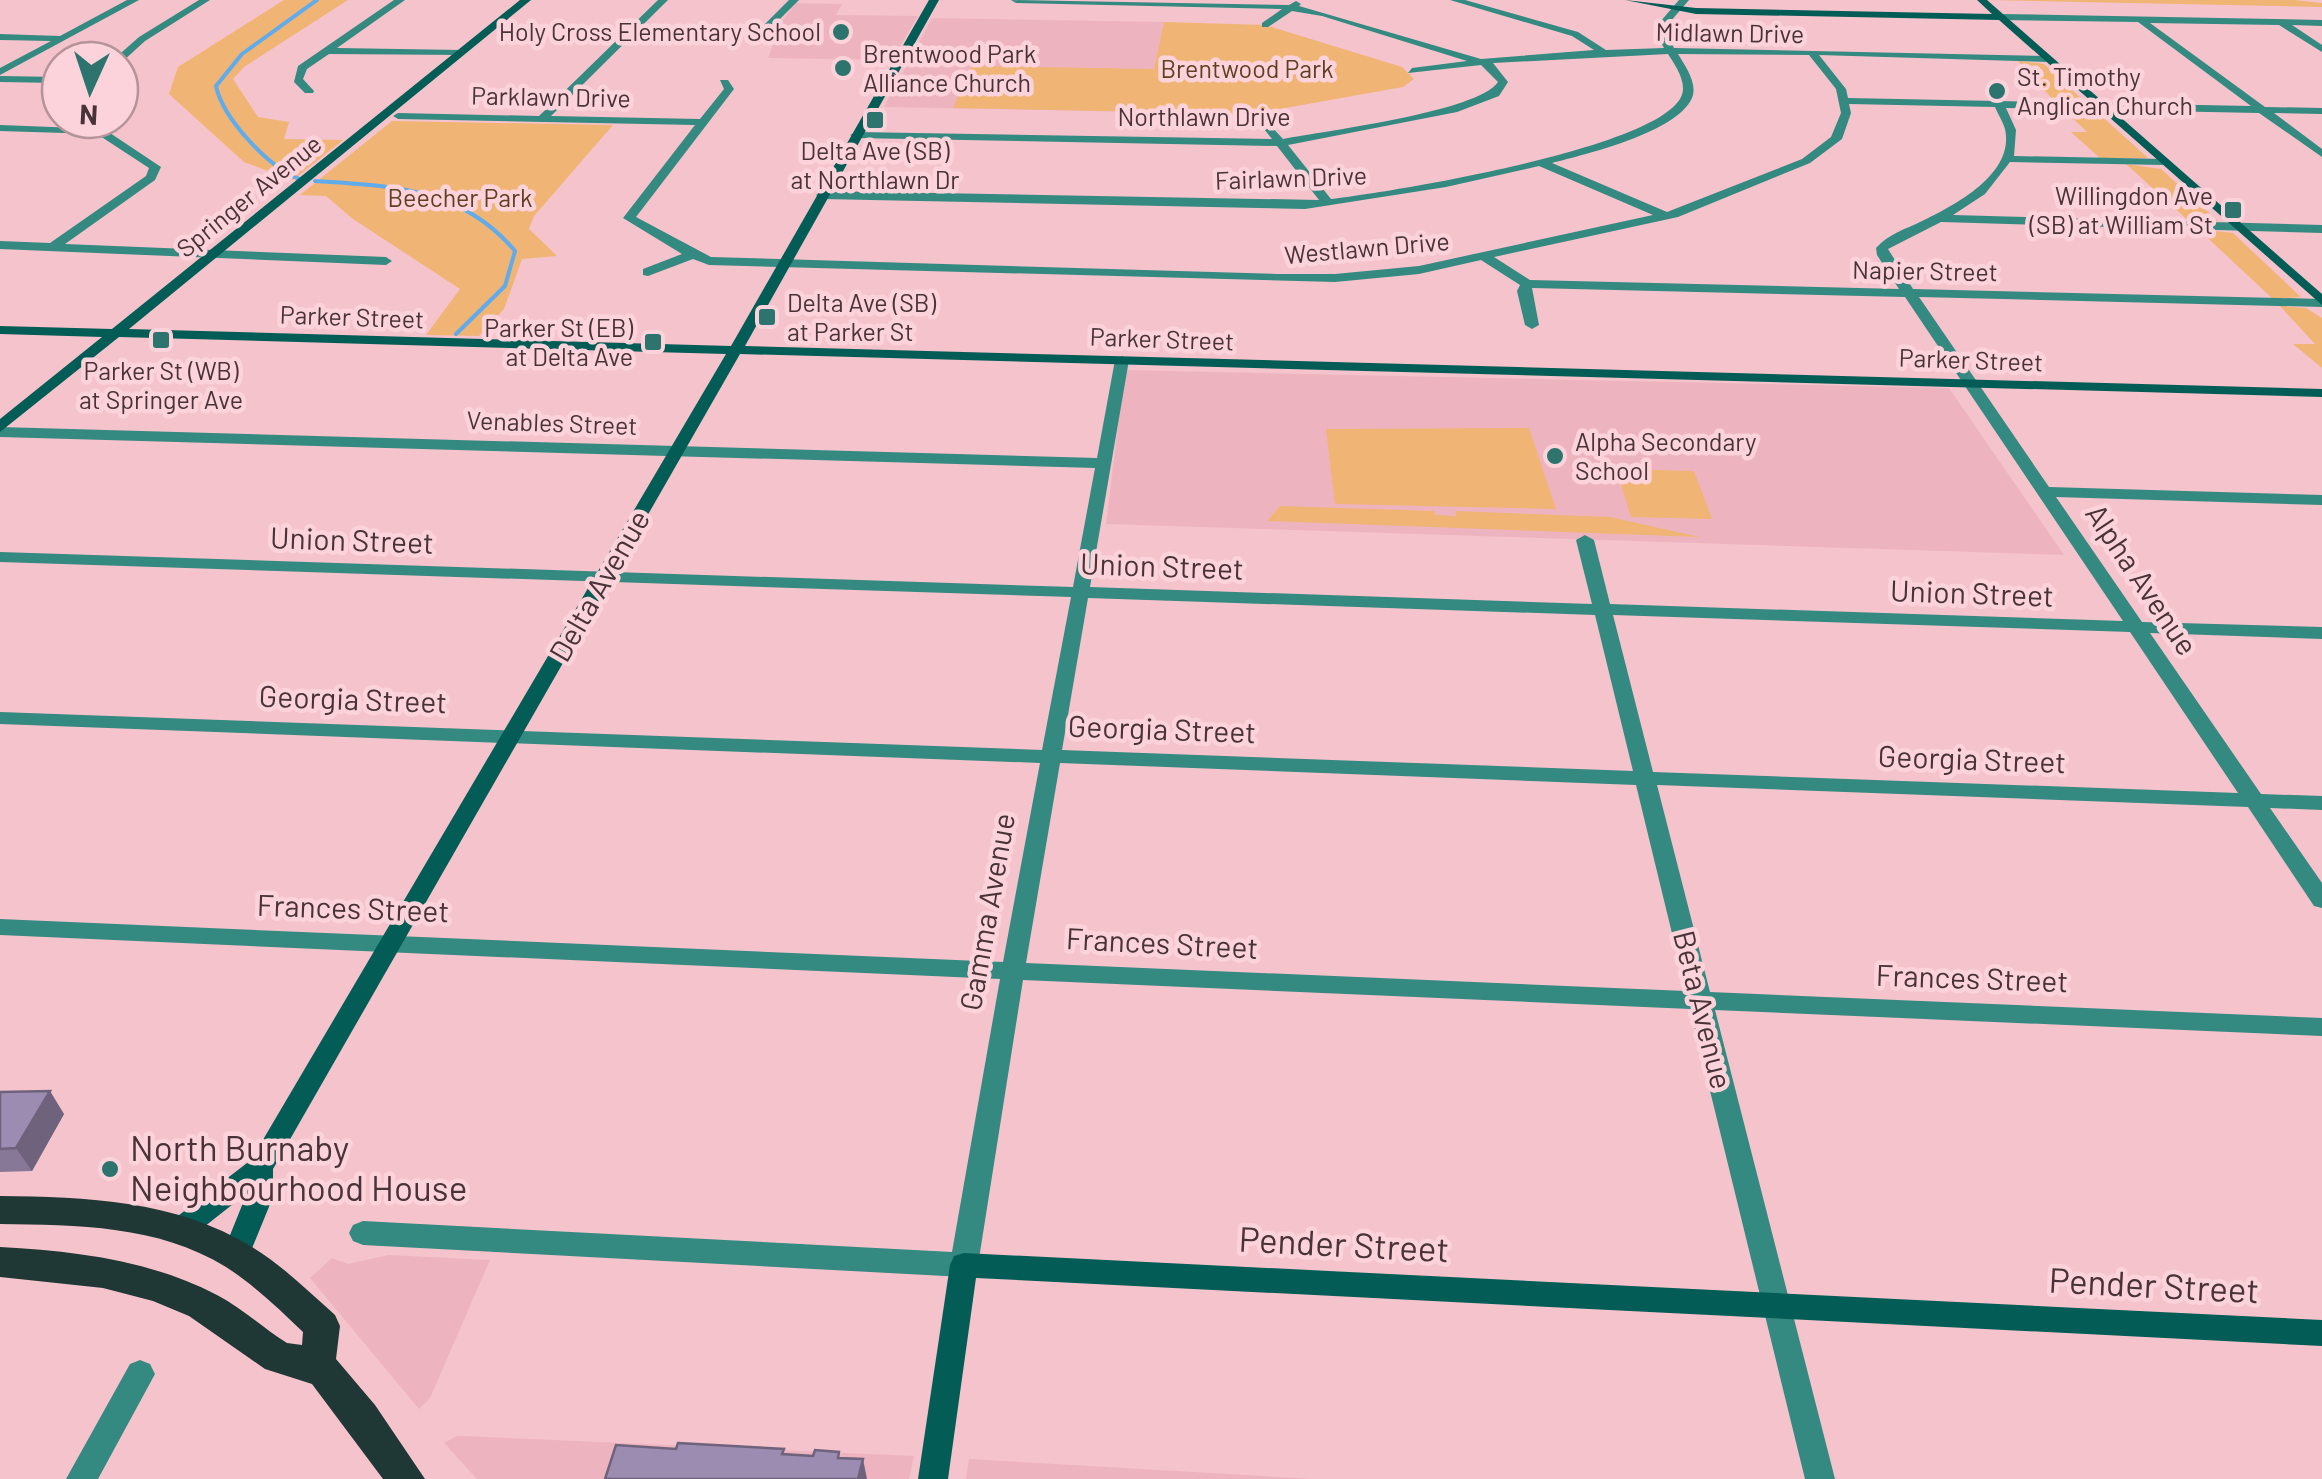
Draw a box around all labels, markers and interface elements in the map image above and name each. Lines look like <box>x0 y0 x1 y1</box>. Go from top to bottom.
place label: Holy Cross Elementary School <box>499 16 821 46</box>
street label: Midlawn Drive <box>1656 16 1805 48</box>
marker: Holy Cross Elementary School <box>830 21 852 43</box>
place label: Brentwood Park Alliance Church <box>863 38 1036 97</box>
north arrow <box>40 40 140 140</box>
park label: Brentwood Park <box>1160 53 1334 83</box>
marker: Brentwood Park Alliance Church <box>832 57 854 79</box>
place label: St. Timothy Anglican Church <box>2017 61 2193 120</box>
street label: Parklawn Drive <box>471 80 631 112</box>
marker: St. Timothy Anglican Church <box>1986 80 2008 102</box>
text: N <box>78 99 99 133</box>
street label: Northlawn Drive <box>1117 101 1291 131</box>
marker: Delta Ave (SB) at Northlawn Dr <box>864 109 886 131</box>
street label: Springer Avenue <box>170 128 327 263</box>
place label: Delta Ave (SB) at Northlawn Dr <box>791 135 959 194</box>
street label: Fairlawn Drive <box>1214 159 1368 195</box>
place label: Willingdon Ave (SB) at William St <box>2029 180 2213 239</box>
park label: Beecher Park <box>387 182 533 212</box>
marker: Willingdon Ave (SB) at William St <box>2222 199 2244 221</box>
street label: Westlawn Drive <box>1283 225 1451 269</box>
street label: Napier Street <box>1852 254 1998 286</box>
place label: Delta Ave (SB) at Parker St <box>787 287 936 346</box>
street label: Parker Street <box>279 298 425 334</box>
marker: Delta Ave (SB) at Parker St <box>756 306 778 328</box>
place label: Parker St (EB) at Delta Ave <box>484 312 633 371</box>
street label: Parker Street <box>1089 320 1235 356</box>
marker: Parker St (WB) at Springer Ave <box>150 329 172 351</box>
marker: Parker St (EB) at Delta Ave <box>642 331 664 353</box>
street label: Parker Street <box>1898 341 2044 377</box>
place label: Parker St (WB) at Springer Ave <box>79 355 243 414</box>
street label: Venables Street <box>466 404 638 440</box>
place label: Alpha Secondary School <box>1575 426 1756 485</box>
marker: Alpha Secondary School <box>1544 445 1566 467</box>
street label: Alpha Avenue <box>2079 496 2206 661</box>
street label: Delta Avenue <box>540 503 656 667</box>
street label: Union Street <box>270 518 434 560</box>
street label: Union Street <box>1080 544 1244 586</box>
street label: Union Street <box>1890 571 2054 613</box>
street label: Georgia Street <box>258 677 448 719</box>
street label: Georgia Street <box>1067 707 1257 749</box>
street label: Georgia Street <box>1877 737 2067 779</box>
street label: Gamma Avenue <box>951 810 1021 1013</box>
street label: Frances Street <box>256 886 450 928</box>
street label: Frances Street <box>1065 919 1259 965</box>
street label: Beta Avenue <box>1667 926 1741 1093</box>
street label: Frances Street <box>1875 956 2069 998</box>
place label: North Burnaby Neighbourhood House <box>130 1126 467 1208</box>
marker: North Burnaby Neighbourhood House <box>99 1158 121 1180</box>
street label: Pender Street <box>1238 1217 1450 1269</box>
street label: Pender Street <box>2048 1258 2260 1310</box>

